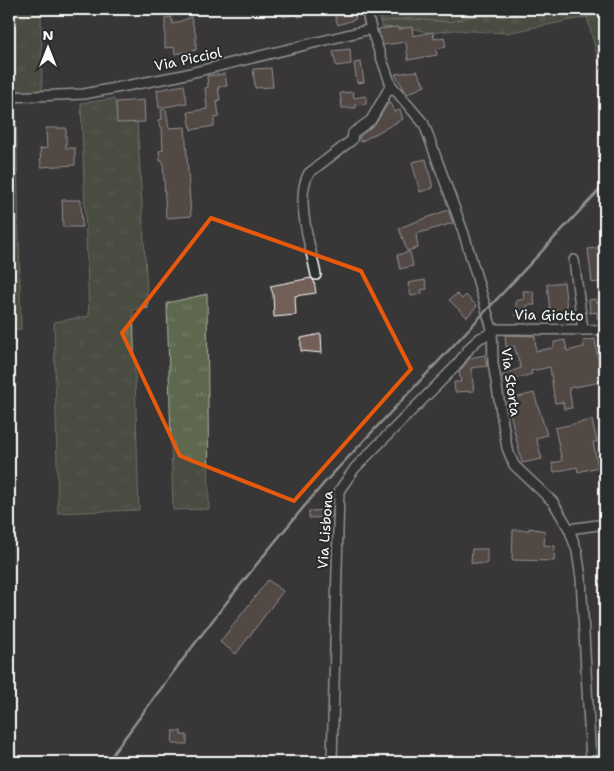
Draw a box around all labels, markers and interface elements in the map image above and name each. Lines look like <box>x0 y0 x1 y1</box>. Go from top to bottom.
north arrow <box>22 22 72 72</box>
text: N <box>42 26 54 44</box>
street label: Via Picciol <box>153 43 224 75</box>
street label: Via Giotto <box>514 305 584 325</box>
street label: Via Storta <box>497 347 525 418</box>
street label: Via Lisbona <box>313 490 337 570</box>

